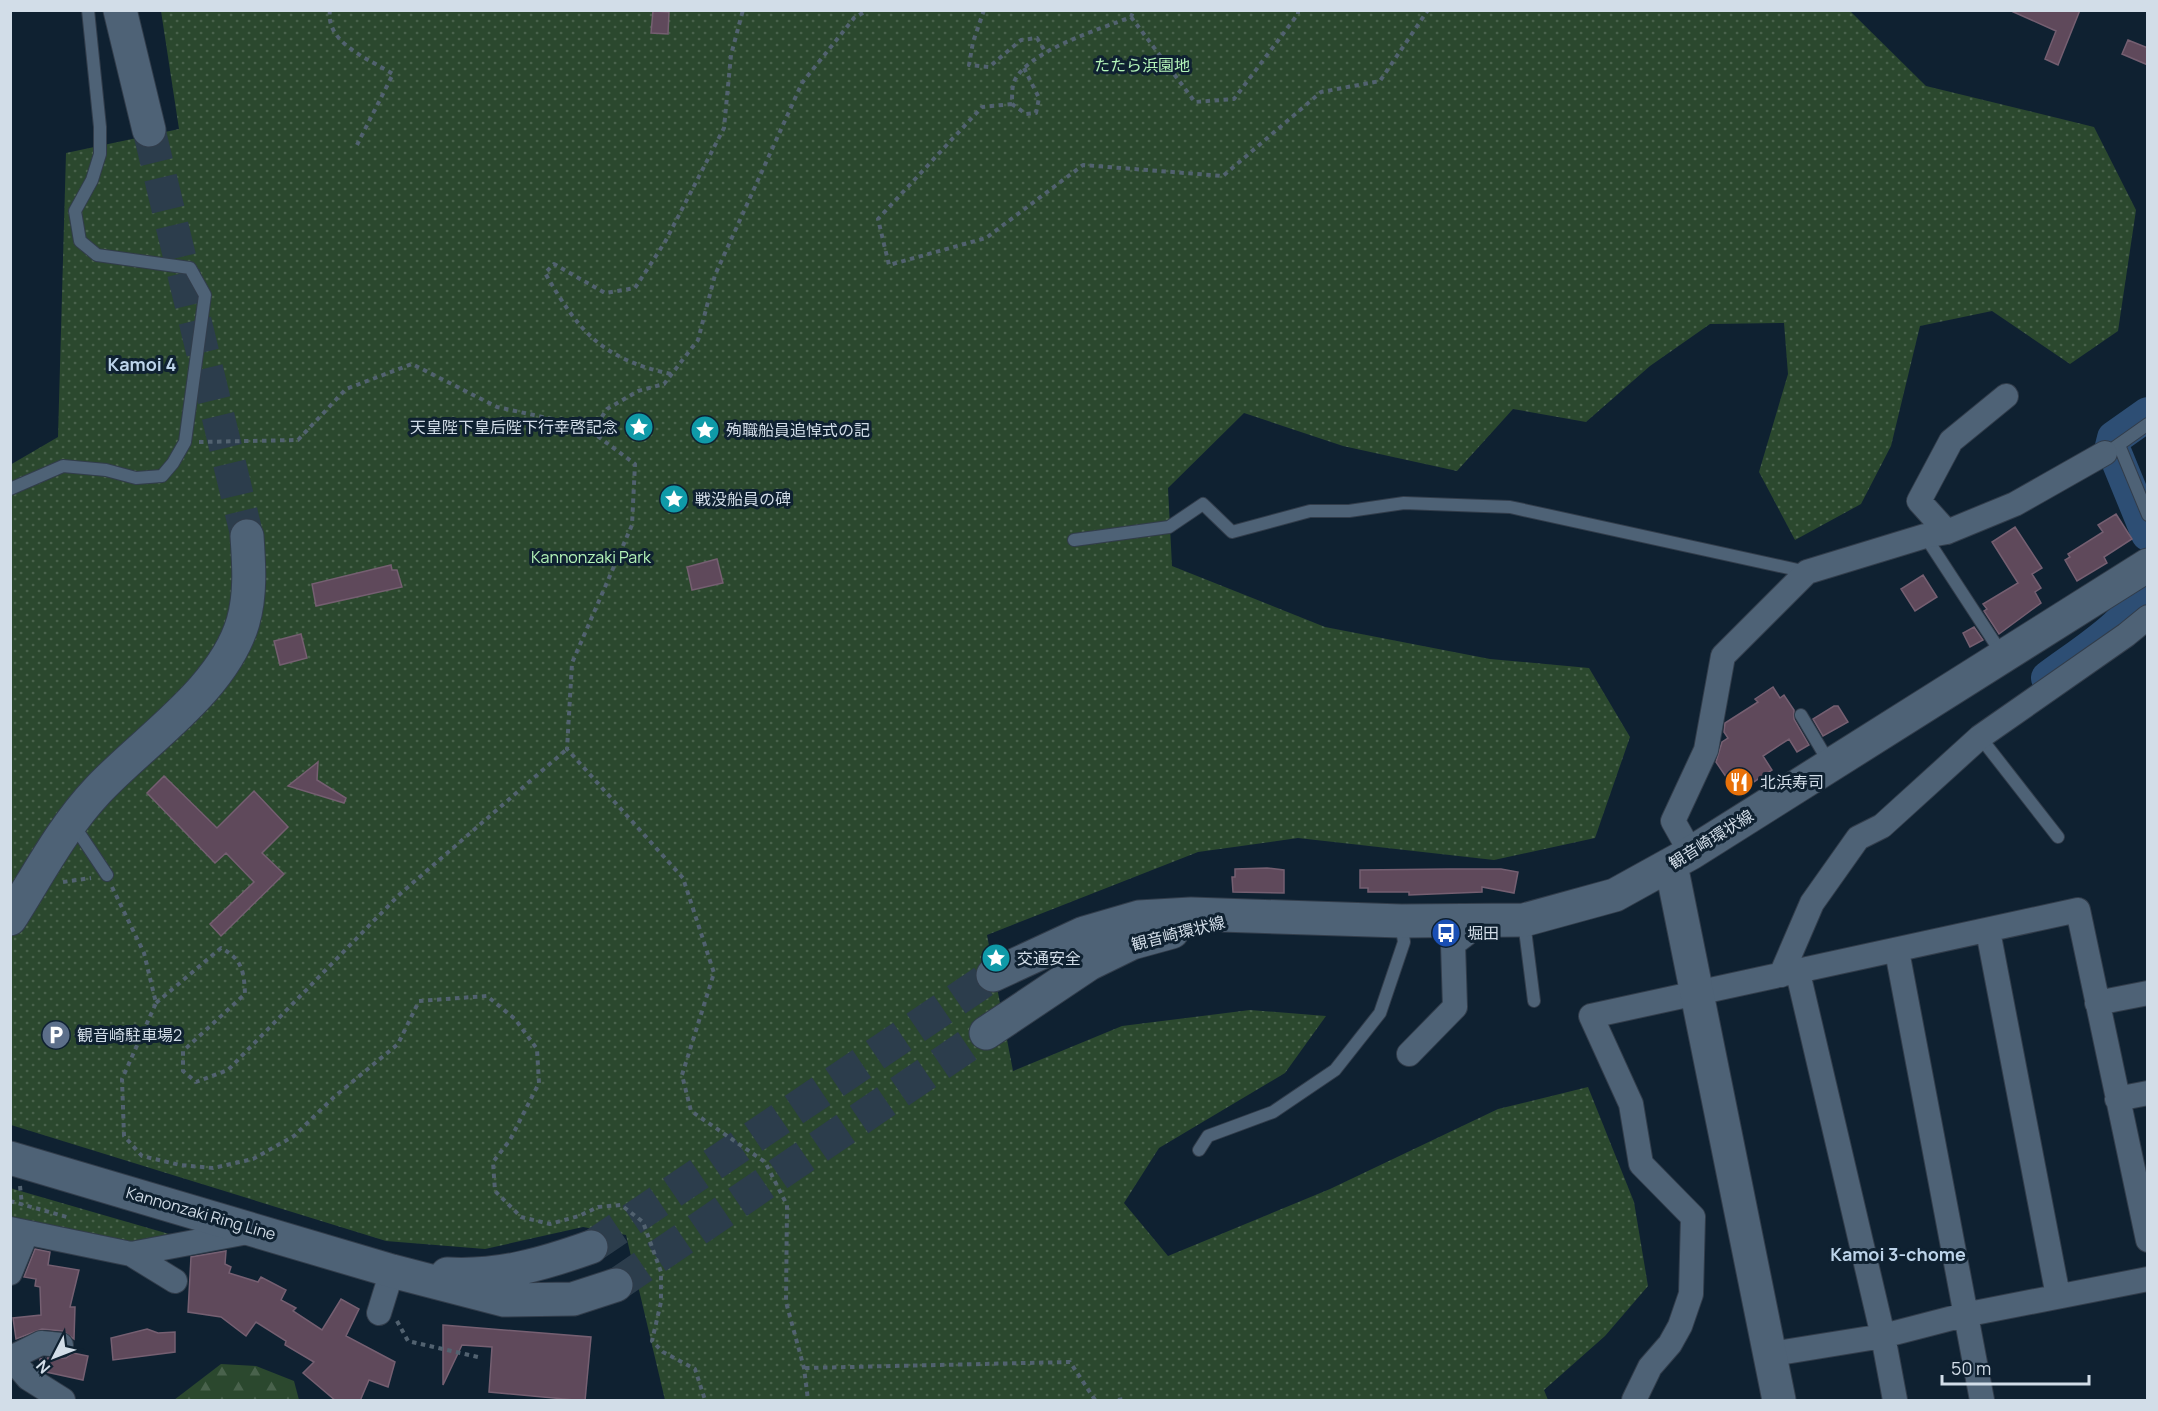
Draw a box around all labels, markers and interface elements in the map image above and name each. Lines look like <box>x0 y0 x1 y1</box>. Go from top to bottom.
park label: たたら浜園地 <box>1094 54 1190 76</box>
district label: Kamoi 4 <box>108 352 176 376</box>
place icon: 天皇陛下皇后陛下行幸啓記念 <box>623 411 655 443</box>
place icon: 殉職船員追悼式の記 <box>689 414 721 446</box>
place label: 天皇陛下皇后陛下行幸啓記念 <box>410 416 618 438</box>
place label: 殉職船員追悼式の記 <box>726 419 870 441</box>
place icon: 戦没船員の碑 <box>658 483 690 515</box>
place label: 戦没船員の碑 <box>695 488 791 510</box>
park label: Kannonzaki Park <box>531 546 652 568</box>
restaurant icon: 北浜寿司 <box>1723 766 1755 798</box>
place label: 北浜寿司 <box>1760 771 1824 793</box>
street label: 観音崎環状線 <box>1664 804 1758 874</box>
street label: 観音崎環状線 <box>1129 911 1227 955</box>
bus stop icon: 堀田 <box>1430 917 1462 949</box>
place label: 堀田 <box>1467 922 1499 944</box>
place icon: 交通安全 <box>980 942 1012 974</box>
place label: 交通安全 <box>1017 947 1081 969</box>
parking icon: 観音崎駐車場2 <box>40 1019 72 1051</box>
place label: 観音崎駐車場2 <box>77 1024 182 1046</box>
street label: Kannonzaki Ring Line <box>124 1181 278 1245</box>
district label: Kamoi 3-chome <box>1830 1242 1966 1266</box>
north arrow <box>24 1327 84 1387</box>
scale bar <box>1942 1348 2089 1386</box>
text: N <box>31 1355 55 1379</box>
text: 50 m <box>1951 1356 1991 1380</box>

